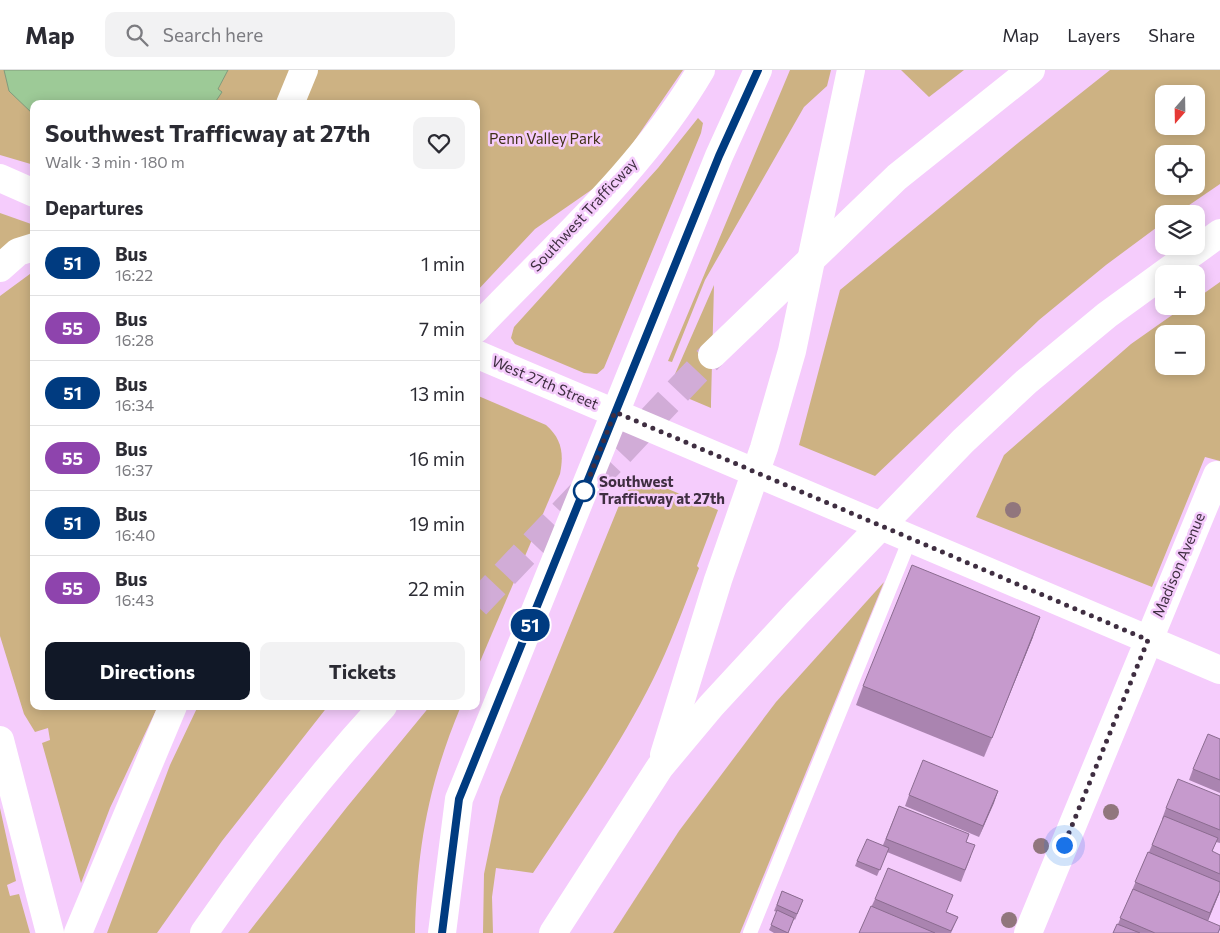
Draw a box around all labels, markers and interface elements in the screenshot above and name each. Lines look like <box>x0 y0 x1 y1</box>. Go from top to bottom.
search box <box>105 12 455 57</box>
text: Map <box>25 20 75 49</box>
icon: search <box>123 21 151 49</box>
text: Search here <box>163 23 263 46</box>
text: Map <box>1002 24 1039 46</box>
text: Layers <box>1067 24 1120 46</box>
text: Share <box>1148 24 1195 46</box>
north arrow <box>1155 85 1205 135</box>
map controls <box>1155 85 1205 375</box>
button: heart <box>413 117 465 169</box>
text: Southwest Trafficway at 27th <box>45 118 370 147</box>
park label: Penn Valley Park <box>489 129 601 147</box>
button: locate <box>1155 145 1205 195</box>
text: Walk · 3 min · 180 m <box>45 152 185 171</box>
street label: Southwest Trafficway <box>526 154 641 275</box>
text: Departures <box>45 196 143 219</box>
button: layers <box>1155 205 1205 255</box>
text: Bus <box>115 242 147 265</box>
text: 51 <box>63 252 82 274</box>
text: 1 min <box>421 252 465 275</box>
text: 16:22 <box>115 265 153 284</box>
button: + <box>1155 265 1205 315</box>
text: Bus <box>115 307 147 330</box>
text: 55 <box>62 317 83 339</box>
text: 7 min <box>419 317 465 340</box>
button: − <box>1155 325 1205 375</box>
text: 16:28 <box>115 330 154 349</box>
street label: West 27th Street <box>489 351 601 413</box>
text: Bus <box>115 372 147 395</box>
text: 51 <box>63 382 82 404</box>
text: 13 min <box>410 382 465 405</box>
text: 16:34 <box>115 395 154 414</box>
text: Bus <box>115 437 147 460</box>
text: 55 <box>62 447 83 469</box>
text: 16 min <box>409 447 465 470</box>
text: 16:37 <box>115 460 153 479</box>
place label: Southwest Trafficway at 27th <box>599 472 725 507</box>
marker: Southwest Trafficway at 27th <box>573 480 595 502</box>
text: Bus <box>115 502 147 525</box>
street label: Madison Avenue <box>1148 510 1208 620</box>
text: 51 <box>63 512 82 534</box>
text: 19 min <box>409 512 465 535</box>
text: 16:40 <box>115 525 155 544</box>
text: Bus <box>115 567 147 590</box>
text: 55 <box>62 577 83 599</box>
text: 22 min <box>408 577 465 600</box>
text: 16:43 <box>115 590 154 609</box>
line badge: 51 <box>508 609 552 641</box>
text: 51 <box>521 614 539 636</box>
button: Directions <box>45 642 250 700</box>
button: Tickets <box>260 642 465 700</box>
your location <box>1052 833 1077 858</box>

